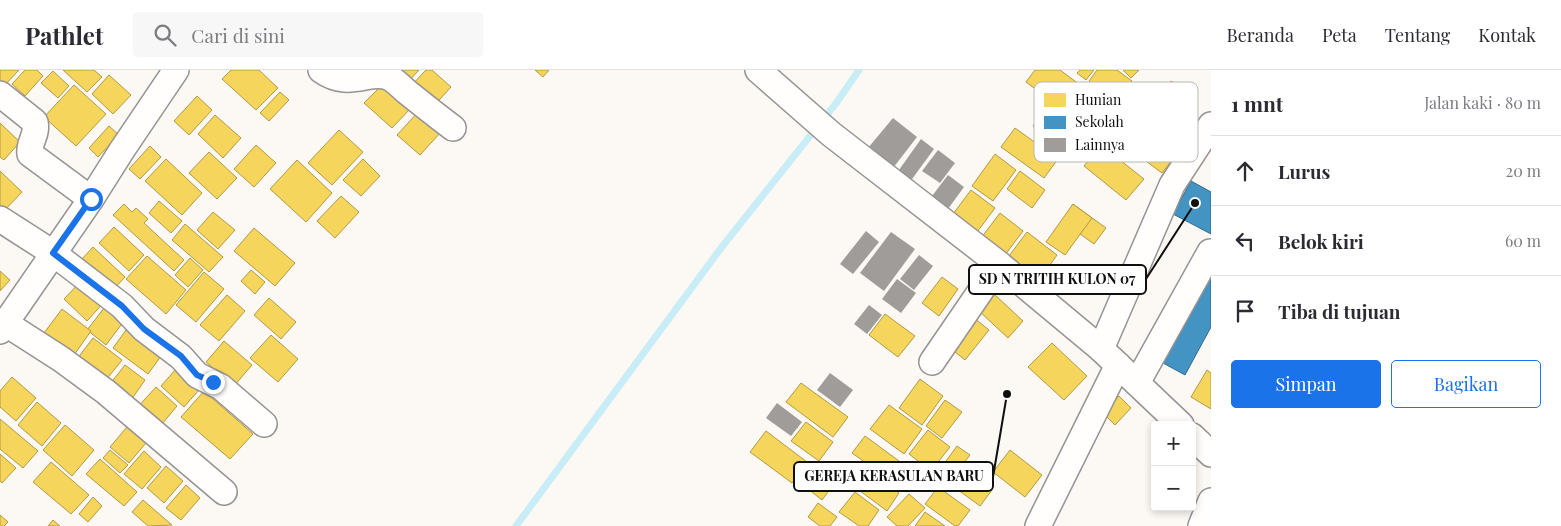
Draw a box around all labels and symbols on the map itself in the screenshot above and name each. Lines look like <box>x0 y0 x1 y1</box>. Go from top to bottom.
legend <box>1034 82 1198 162</box>
text: Hunian <box>1075 90 1122 109</box>
text: Sekolah <box>1075 112 1124 131</box>
text: Lainnya <box>1075 135 1125 154</box>
route start <box>80 188 103 211</box>
callout: SD N TRITIH KULON 07 <box>969 265 1146 294</box>
text: SD N TRITIH KULON 07 <box>979 269 1136 288</box>
route end <box>202 371 225 394</box>
callout: GEREJA KERASULAN BARU <box>794 462 993 491</box>
text: GEREJA KERASULAN BARU <box>804 466 984 485</box>

